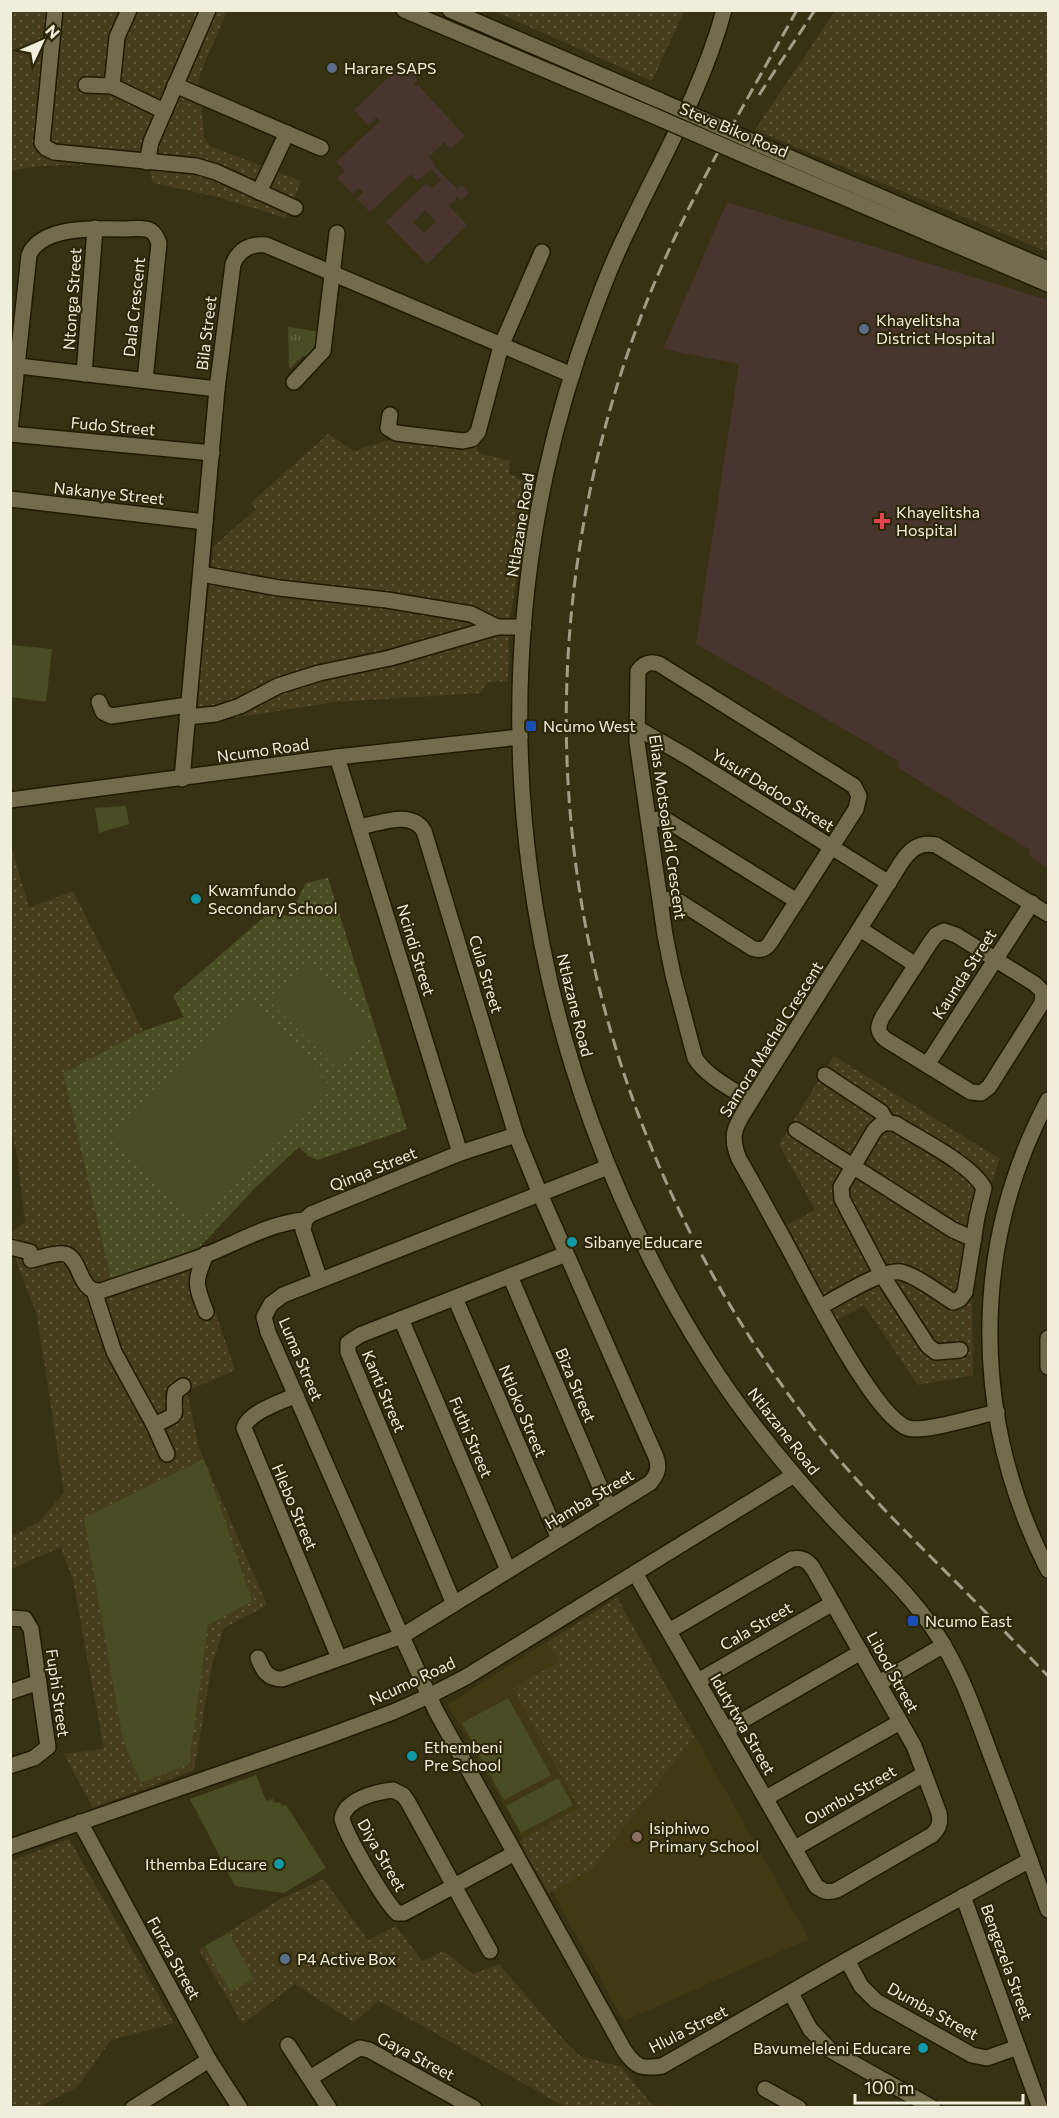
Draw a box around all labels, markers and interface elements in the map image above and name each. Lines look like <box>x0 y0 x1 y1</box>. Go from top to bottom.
north arrow <box>12 12 72 72</box>
text: N <box>42 20 64 42</box>
place label: Harare SAPS <box>344 58 436 77</box>
marker: Harare SAPS <box>325 61 339 75</box>
street label: Steve Biko Road <box>677 98 791 161</box>
street label: Ntonga Street <box>58 247 85 351</box>
street label: Dala Crescent <box>119 256 148 358</box>
street label: Bila Street <box>191 294 220 371</box>
place label: Khayelitsha District Hospital <box>876 310 995 347</box>
marker: Khayelitsha District Hospital <box>857 322 871 336</box>
street label: Fudo Street <box>70 412 157 439</box>
street label: Ntlazane Road <box>502 471 537 578</box>
street label: Nakanye Street <box>53 477 166 508</box>
place label: Khayelitsha Hospital <box>896 502 980 539</box>
marker: Khayelitsha Hospital <box>873 512 891 530</box>
place label: Ncumo West <box>543 716 636 735</box>
marker: Ncumo West <box>524 719 538 733</box>
street label: Elias Motsoaledi Crescent <box>646 733 691 921</box>
street label: Ncumo Road <box>216 734 310 765</box>
street label: Yusuf Dadoo Street <box>709 744 838 835</box>
place label: Kwamfundo Secondary School <box>208 880 337 917</box>
marker: Kwamfundo Secondary School <box>189 892 203 906</box>
street label: Ncindi Street <box>394 902 440 998</box>
street label: Kaunda Street <box>928 925 1000 1022</box>
street label: Cula Street <box>466 933 507 1016</box>
street label: Ntlazane Road <box>554 951 597 1058</box>
street label: Samora Machel Crescent <box>715 957 827 1120</box>
street label: Qinqa Street <box>326 1142 420 1195</box>
place label: Sibanye Educare <box>584 1232 702 1251</box>
marker: Sibanye Educare <box>565 1235 579 1249</box>
street label: Luma Street <box>275 1314 328 1404</box>
street label: Biza Street <box>552 1345 601 1425</box>
street label: Kanti Street <box>359 1347 410 1435</box>
street label: Ntloko Street <box>495 1362 552 1460</box>
street label: Ntlazane Road <box>744 1383 824 1478</box>
street label: Futhi Street <box>446 1394 497 1481</box>
street label: Hlebo Street <box>269 1461 322 1553</box>
street label: Hamba Street <box>541 1464 637 1533</box>
street label: Cala Street <box>716 1597 796 1654</box>
place label: Ncumo East <box>925 1611 1013 1630</box>
marker: Ncumo East <box>906 1614 920 1628</box>
street label: Libod Street <box>863 1628 924 1716</box>
street label: Fuphi Street <box>43 1648 74 1739</box>
street label: Ncumo Road <box>366 1652 458 1709</box>
street label: Idutytwa Street <box>707 1670 780 1778</box>
place label: Ethembeni Pre School <box>424 1737 503 1774</box>
marker: Ethembeni Pre School <box>405 1749 419 1763</box>
street label: Oumbu Street <box>801 1760 899 1828</box>
street label: Diya Street <box>354 1815 411 1895</box>
place label: Isiphiwo Primary School <box>649 1818 759 1855</box>
marker: Isiphiwo Primary School <box>630 1830 644 1844</box>
place label: Ithemba Educare <box>145 1854 267 1873</box>
marker: Ithemba Educare <box>272 1857 286 1871</box>
street label: Bengezela Street <box>978 1901 1037 2023</box>
street label: Funza Street <box>144 1913 205 2003</box>
place label: P4 Active Box <box>297 1949 397 1968</box>
marker: P4 Active Box <box>278 1952 292 1966</box>
street label: Dumba Street <box>885 1978 982 2044</box>
street label: Hlula Street <box>645 2000 731 2056</box>
street label: Gaya Street <box>374 2027 458 2084</box>
place label: Bavumeleleni Educare <box>753 2038 911 2057</box>
marker: Bavumeleleni Educare <box>916 2041 930 2055</box>
scale bar <box>855 2067 1023 2105</box>
text: 100 m <box>864 2076 914 2098</box>

